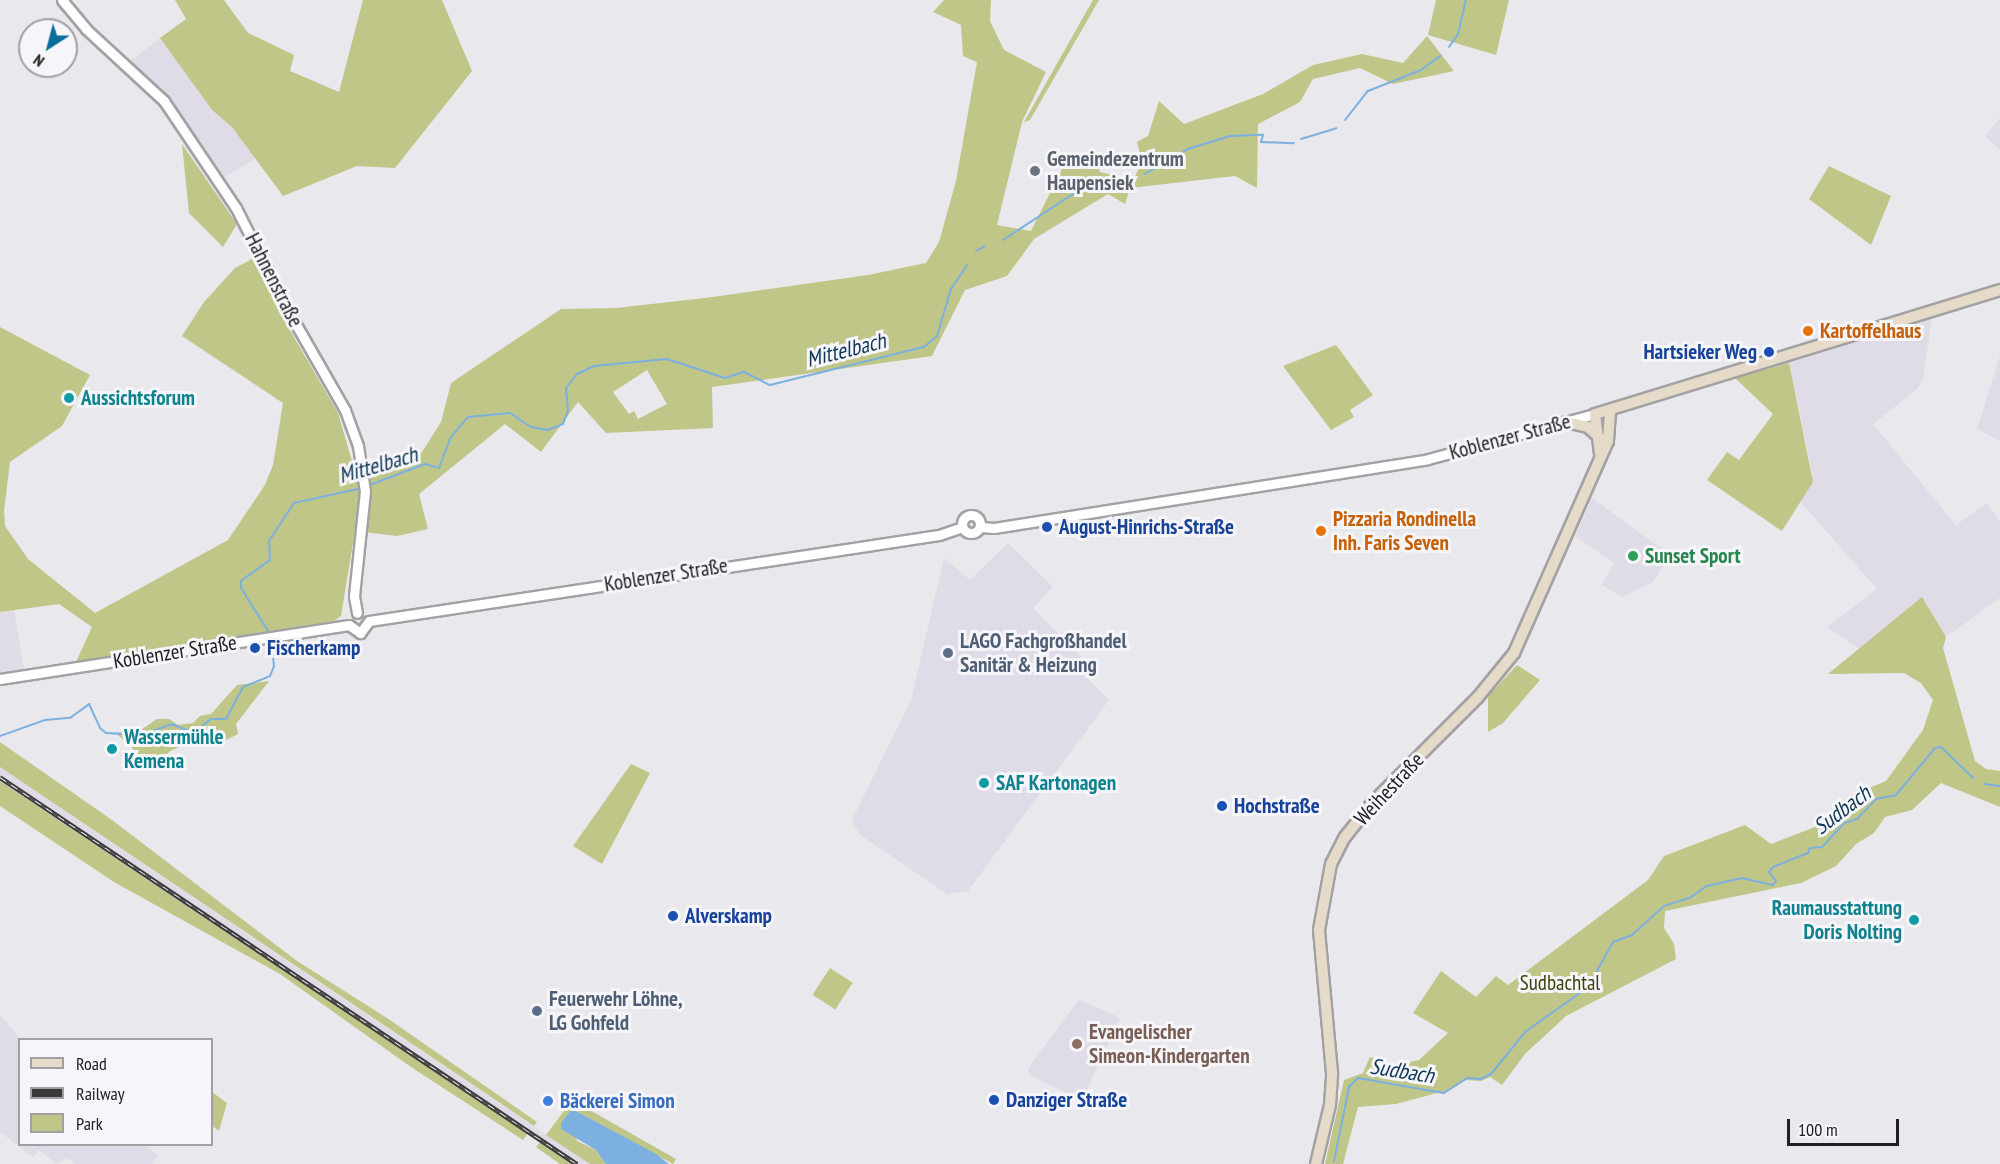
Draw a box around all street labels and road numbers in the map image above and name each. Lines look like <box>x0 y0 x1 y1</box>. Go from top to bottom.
street label: Hahnenstraße <box>240 229 308 331</box>
street label: Koblenzer Straße <box>1447 409 1573 465</box>
street label: Koblenzer Straße <box>603 553 729 597</box>
street label: Koblenzer Straße <box>112 630 238 674</box>
street label: Weihestraße <box>1349 747 1429 831</box>

